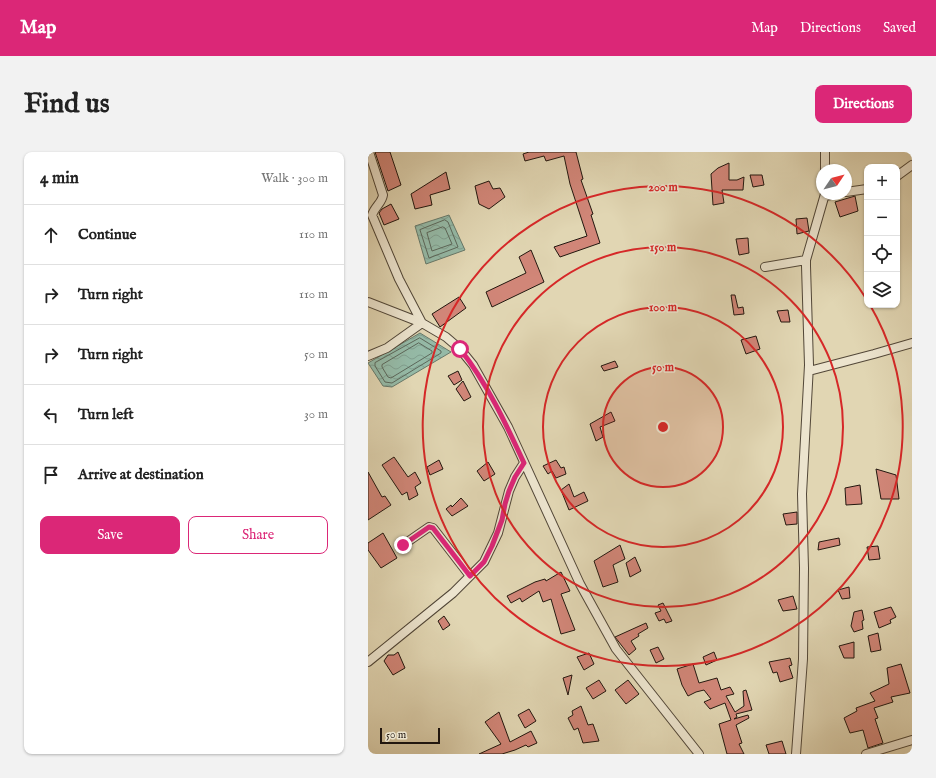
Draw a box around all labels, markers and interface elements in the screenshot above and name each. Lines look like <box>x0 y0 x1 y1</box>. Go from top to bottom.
text: Map <box>20 16 56 40</box>
text: Map <box>751 19 778 37</box>
text: Directions <box>800 19 861 37</box>
text: Saved <box>883 19 916 37</box>
button: Directions <box>815 85 912 123</box>
text: Find us <box>24 87 110 122</box>
north arrow <box>816 164 852 200</box>
map controls <box>864 164 900 308</box>
button: + <box>864 164 900 200</box>
text: 4 min <box>40 168 79 189</box>
text: Walk · 300 m <box>261 170 328 187</box>
text: 200 m <box>648 180 678 195</box>
button: − <box>864 200 900 236</box>
icon: ahead <box>40 224 62 246</box>
text: Continue <box>78 225 136 244</box>
text: 110 m <box>299 226 328 243</box>
button: locate <box>864 236 900 272</box>
text: 150 m <box>650 240 677 255</box>
button: layers <box>864 272 900 308</box>
icon: right <box>40 284 62 306</box>
text: Turn right <box>78 285 143 304</box>
text: 110 m <box>299 286 328 303</box>
text: 100 m <box>649 300 678 315</box>
route start <box>451 340 469 358</box>
icon: right <box>40 344 62 366</box>
text: Turn right <box>78 345 143 364</box>
text: 50 m <box>304 346 328 363</box>
text: 50 m <box>652 360 675 375</box>
icon: left <box>40 404 62 426</box>
text: Turn left <box>78 405 134 424</box>
text: 30 m <box>304 406 328 423</box>
centre of rings <box>656 420 670 434</box>
icon: arrive <box>40 464 62 486</box>
text: Arrive at destination <box>78 465 204 484</box>
button: Save <box>40 516 180 554</box>
button: Share <box>188 516 328 554</box>
route end <box>394 536 412 554</box>
scale bar <box>380 726 440 745</box>
text: 50 m <box>386 728 406 742</box>

